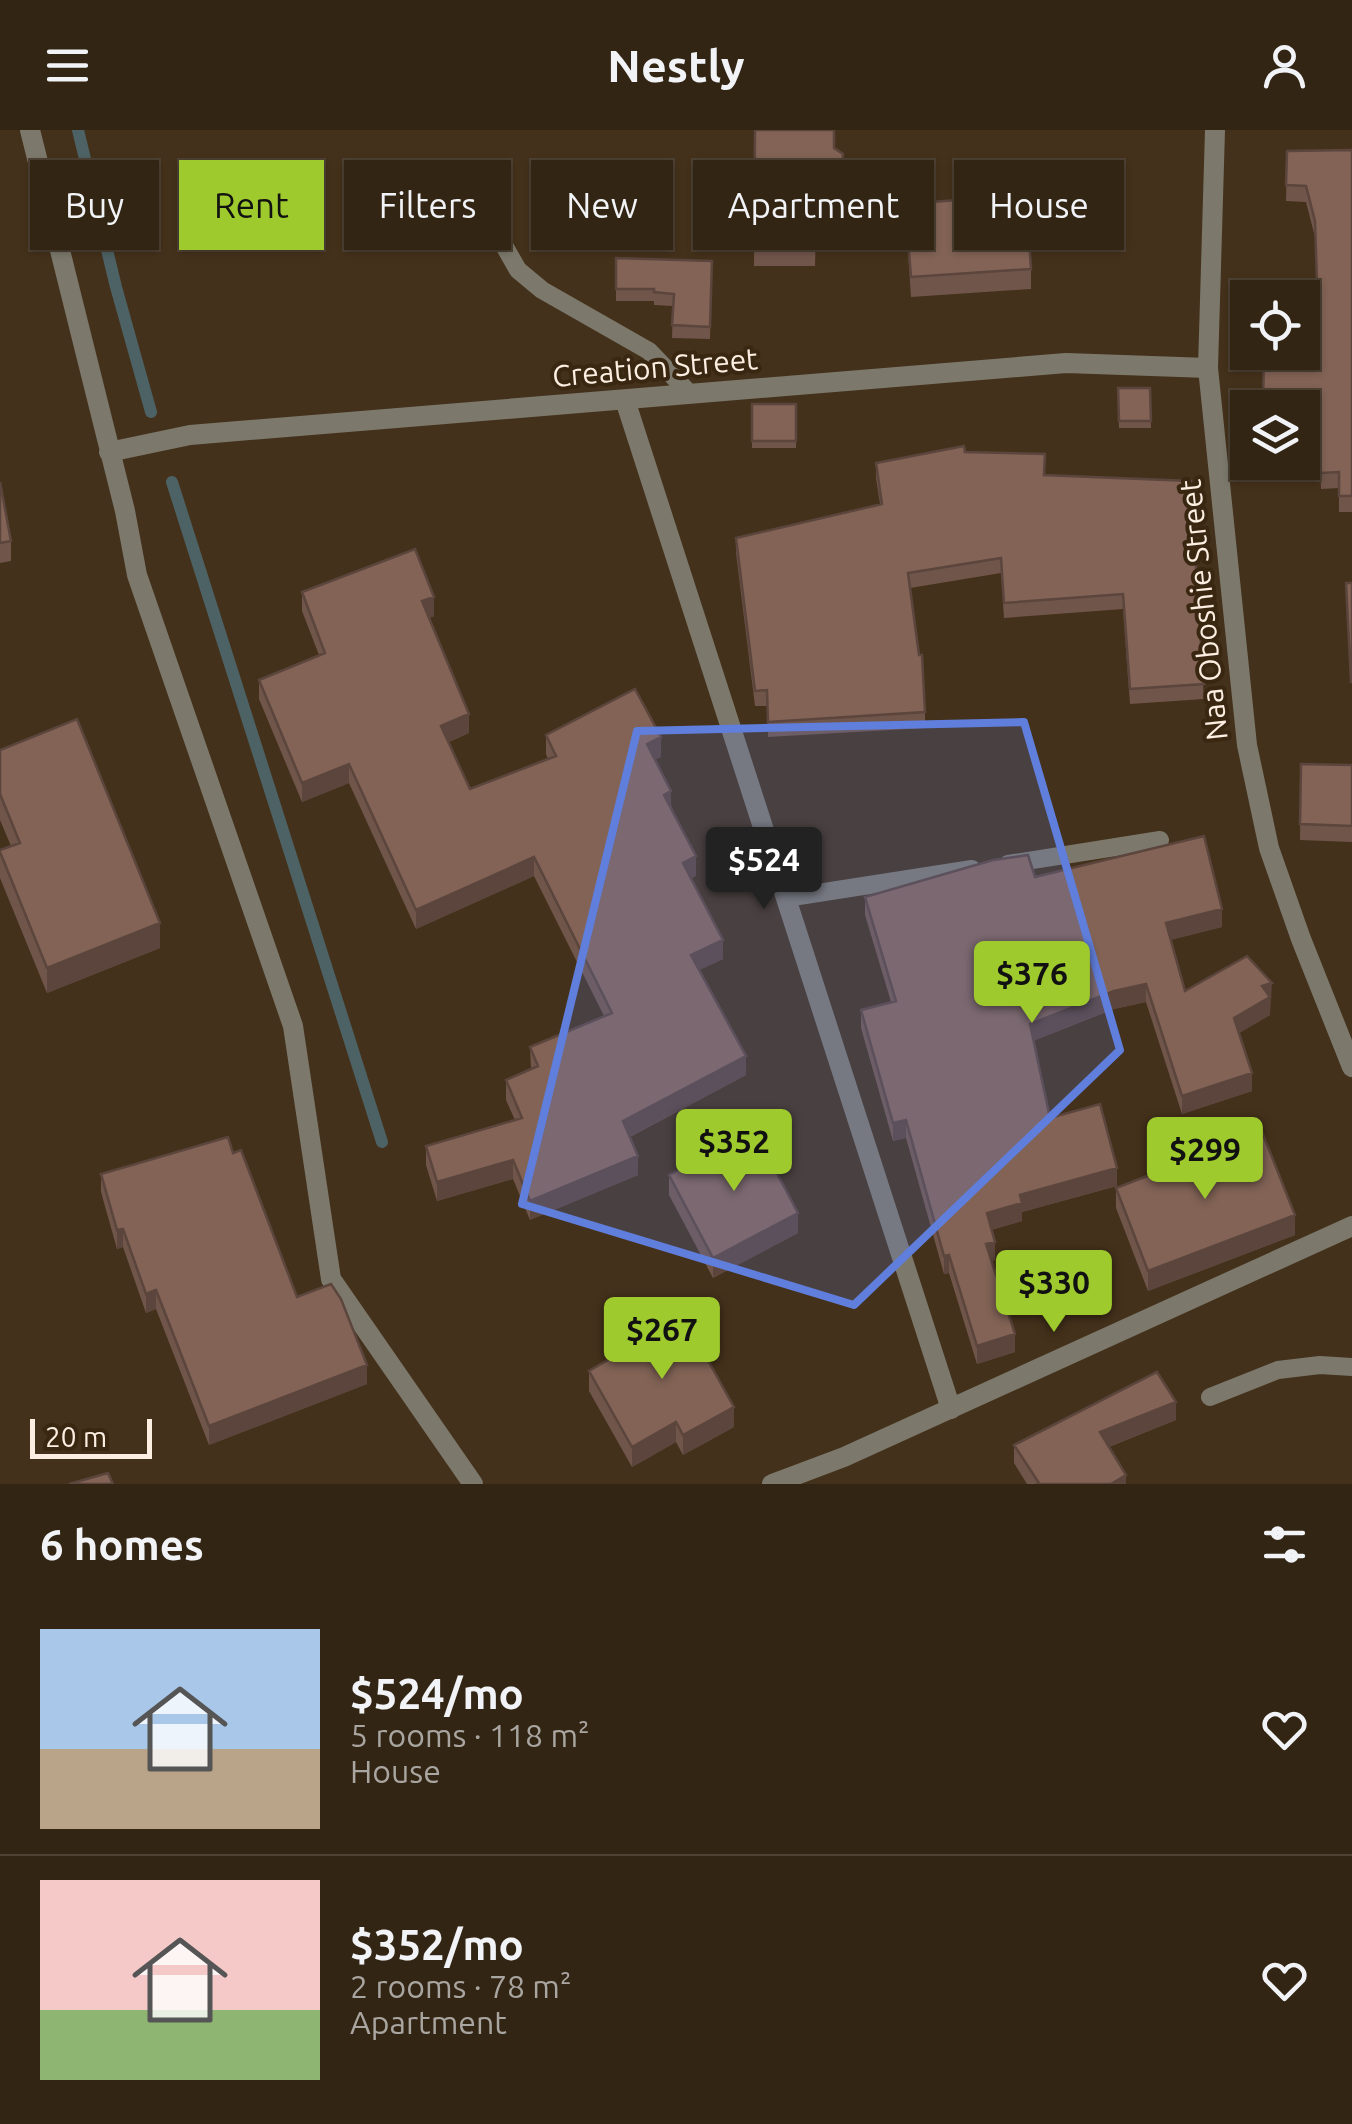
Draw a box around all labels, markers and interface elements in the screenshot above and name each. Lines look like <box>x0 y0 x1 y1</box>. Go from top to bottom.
icon: menu <box>40 38 95 93</box>
icon: person <box>1257 38 1312 93</box>
text: Nestly <box>607 40 745 91</box>
chip: Buy <box>30 160 159 250</box>
chip: Rent <box>179 160 324 250</box>
chip: Filters <box>344 160 511 250</box>
chip: New <box>531 160 673 250</box>
chip: Apartment <box>693 160 934 250</box>
chip: House <box>954 160 1124 250</box>
map controls <box>1230 280 1320 480</box>
button: locate <box>1230 280 1320 370</box>
street label: Creation Street <box>551 341 759 393</box>
button: layers <box>1230 390 1320 480</box>
street label: Naa Oboshie Street <box>1172 478 1234 742</box>
pin: $524 <box>705 827 823 912</box>
text: $524 <box>728 841 800 877</box>
pin: $376 <box>973 941 1091 1026</box>
text: $376 <box>996 955 1068 991</box>
pin: $352 <box>675 1109 793 1194</box>
pin: $299 <box>1146 1117 1264 1202</box>
text: $352 <box>698 1123 770 1159</box>
text: $299 <box>1169 1131 1241 1167</box>
pin: $330 <box>995 1250 1113 1335</box>
text: $330 <box>1018 1264 1090 1300</box>
pin: $267 <box>603 1297 721 1382</box>
text: $267 <box>626 1311 698 1347</box>
scale bar <box>30 1414 152 1458</box>
text: 20 m <box>45 1421 107 1452</box>
icon: filters <box>1257 1517 1312 1572</box>
text: 6 homes <box>40 1521 204 1568</box>
icon: home <box>120 1669 240 1789</box>
text: $524/mo <box>350 1670 524 1717</box>
icon: heart <box>1257 1702 1312 1757</box>
text: 5 rooms · 118 m² <box>350 1717 590 1753</box>
text: House <box>350 1753 441 1789</box>
icon: home <box>120 1920 240 2040</box>
text: $352/mo <box>350 1921 524 1968</box>
icon: heart <box>1257 1953 1312 2008</box>
text: 2 rooms · 78 m² <box>350 1968 571 2004</box>
text: Apartment <box>350 2004 507 2040</box>

